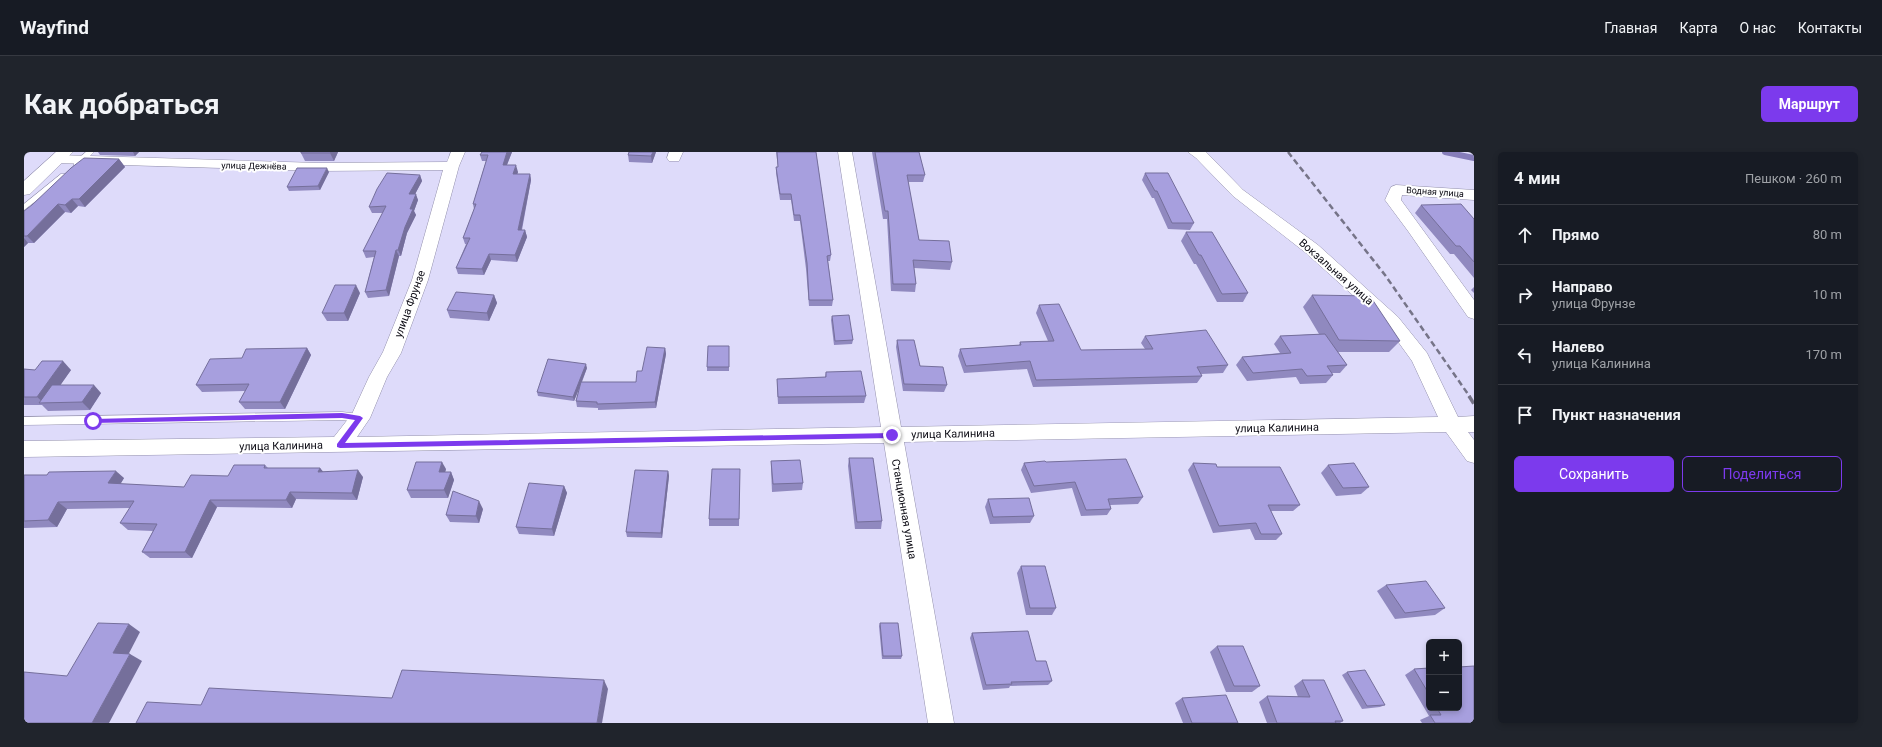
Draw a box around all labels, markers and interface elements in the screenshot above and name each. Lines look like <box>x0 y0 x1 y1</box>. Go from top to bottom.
text: Wayfind <box>20 16 89 39</box>
text: Главная <box>1604 20 1657 36</box>
text: Карта <box>1679 20 1718 36</box>
text: О нас <box>1740 20 1776 36</box>
text: Контакты <box>1798 20 1862 36</box>
button: Маршрут <box>1761 86 1858 122</box>
text: Как добраться <box>24 88 220 121</box>
street label: улица Дежнёва <box>221 160 287 172</box>
text: 4 мин <box>1514 168 1560 188</box>
text: Пешком · 260 m <box>1745 171 1842 186</box>
street label: Водная улица <box>1406 185 1464 199</box>
icon: ahead <box>1514 224 1536 246</box>
text: Прямо <box>1552 226 1599 244</box>
text: 80 m <box>1813 227 1842 242</box>
street label: Вокзальная улица <box>1296 236 1376 308</box>
street label: улица Фрунзе <box>392 269 428 339</box>
text: Направо <box>1552 278 1613 296</box>
icon: right <box>1514 284 1536 306</box>
text: 10 m <box>1813 287 1842 302</box>
text: улица Фрунзе <box>1552 296 1635 311</box>
text: Налево <box>1552 338 1604 356</box>
icon: left <box>1514 344 1536 366</box>
text: 170 m <box>1805 347 1842 362</box>
text: улица Калинина <box>1552 356 1651 371</box>
icon: arrive <box>1514 404 1536 426</box>
text: Пункт назначения <box>1552 406 1681 424</box>
route start <box>84 412 102 430</box>
street label: улица Калинина <box>1235 421 1319 435</box>
route end <box>883 426 901 444</box>
street label: улица Калинина <box>911 427 995 441</box>
street label: улица Калинина <box>239 439 323 453</box>
button: Сохранить <box>1514 456 1674 492</box>
button: Поделиться <box>1682 456 1842 492</box>
street label: Станционная улица <box>889 458 919 560</box>
map controls <box>1426 639 1462 711</box>
button: + <box>1426 639 1462 675</box>
button: − <box>1426 675 1462 711</box>

